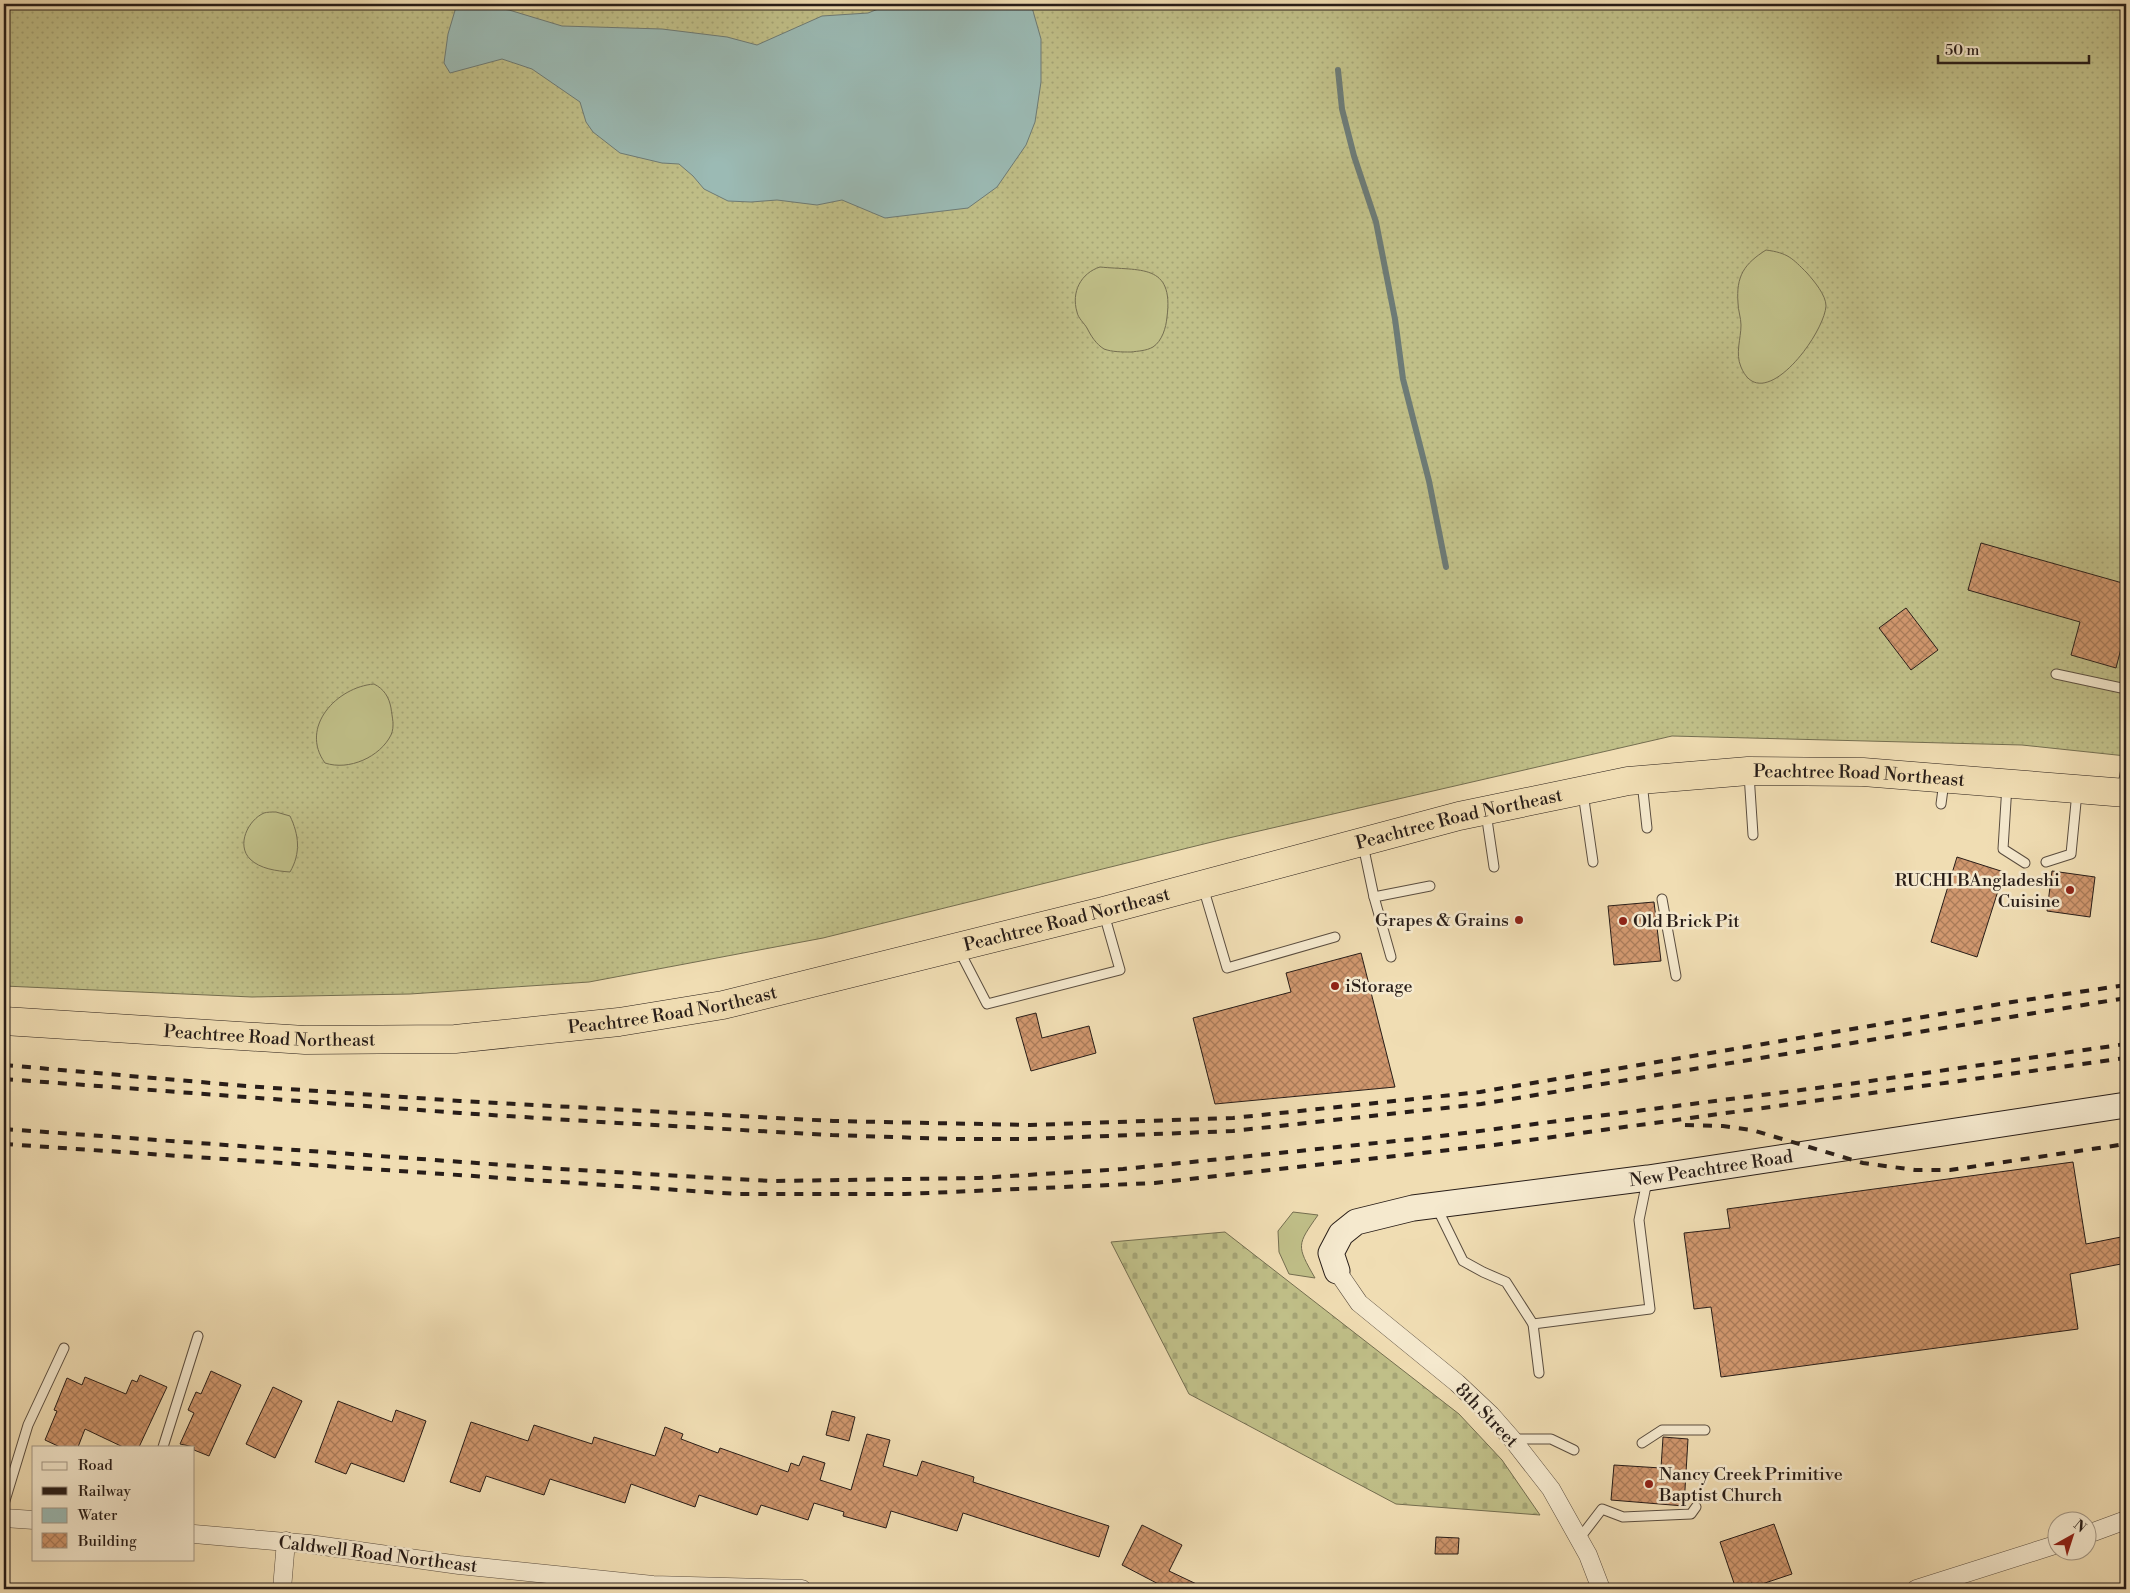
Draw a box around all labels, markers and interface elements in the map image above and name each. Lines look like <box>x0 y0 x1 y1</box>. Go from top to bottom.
scale bar <box>1938 32 2089 64</box>
text: 50 m <box>1945 41 1979 60</box>
street label: Peachtree Road Northeast <box>1753 760 1966 792</box>
street label: Peachtree Road Northeast <box>1353 784 1565 855</box>
place label: RUCHI BAngladeshi Cuisine <box>1895 869 2060 913</box>
street label: Peachtree Road Northeast <box>961 883 1173 957</box>
marker: RUCHI BAngladeshi Cuisine <box>2064 884 2076 896</box>
place label: Grapes & Grains <box>1375 909 1509 932</box>
place label: Old Brick Pit <box>1633 910 1740 933</box>
marker: Grapes & Grains <box>1513 914 1525 926</box>
marker: Old Brick Pit <box>1617 915 1629 927</box>
place label: iStorage <box>1345 975 1413 998</box>
marker: iStorage <box>1329 980 1341 992</box>
street label: Peachtree Road Northeast <box>567 981 780 1039</box>
street label: Peachtree Road Northeast <box>163 1020 376 1052</box>
street label: New Peachtree Road <box>1628 1145 1795 1192</box>
street label: 8th Street <box>1450 1378 1523 1453</box>
legend <box>32 1446 195 1560</box>
text: Road <box>78 1456 113 1475</box>
place label: Nancy Creek Primitive Baptist Church <box>1658 1463 1843 1507</box>
marker: Nancy Creek Primitive Baptist Church <box>1643 1478 1655 1490</box>
text: Railway <box>78 1482 132 1501</box>
text: Water <box>77 1506 118 1525</box>
north arrow <box>2048 1510 2098 1560</box>
text: N <box>2070 1516 2090 1537</box>
street label: Caldwell Road Northeast <box>277 1531 479 1578</box>
text: Building <box>77 1532 137 1551</box>

